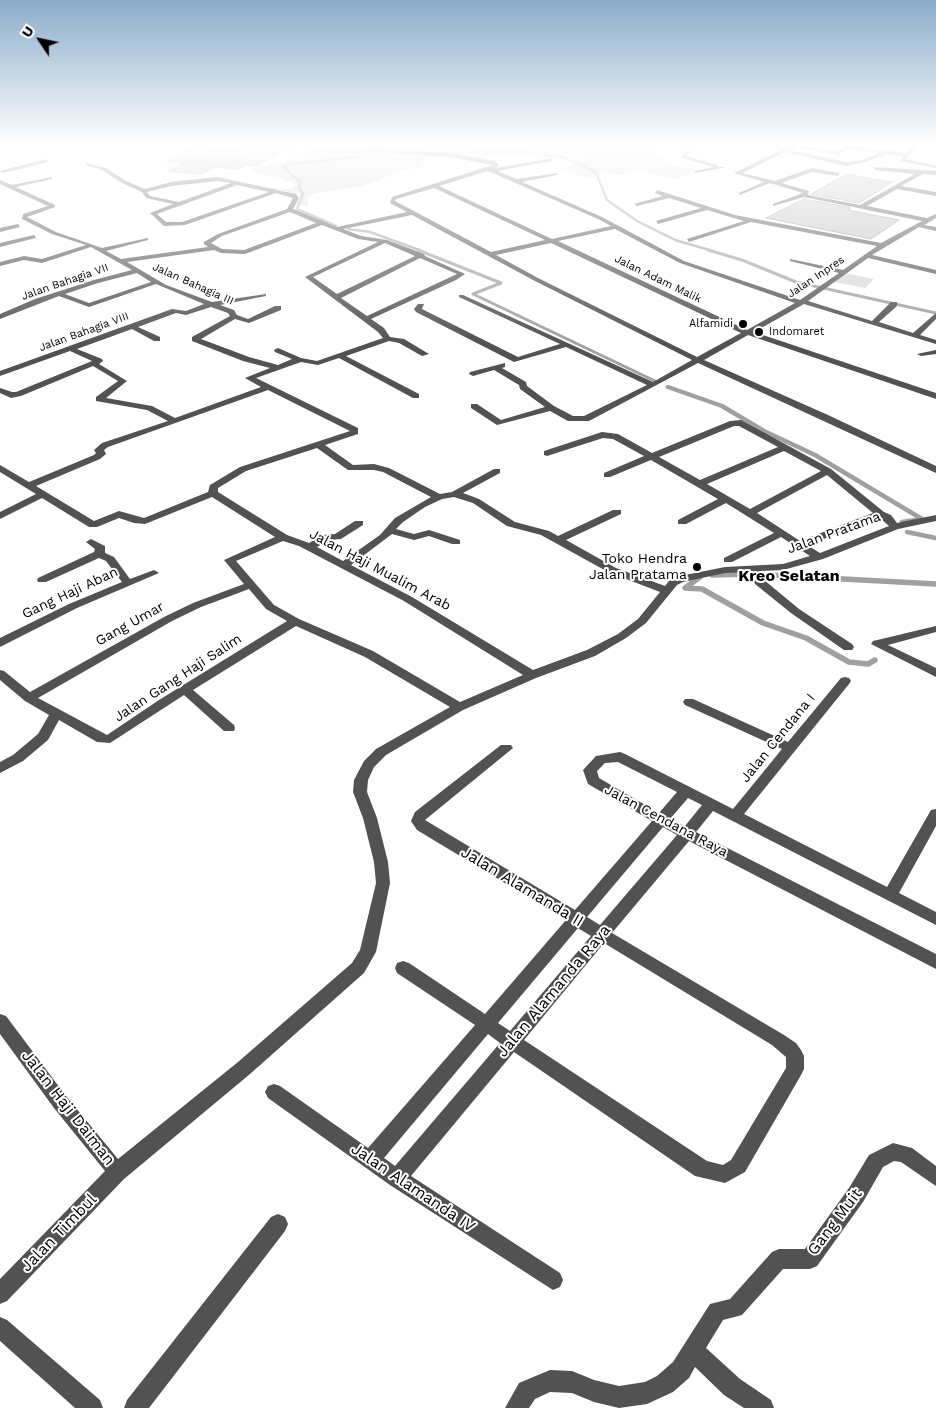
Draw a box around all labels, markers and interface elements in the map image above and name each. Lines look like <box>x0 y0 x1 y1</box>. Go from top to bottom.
north arrow <box>15 15 65 65</box>
text: U <box>18 23 37 40</box>
street label: Jalan Adam Malik <box>612 252 704 306</box>
street label: Jalan Inpres <box>785 253 847 301</box>
street label: Jalan Bahagia III <box>150 260 236 308</box>
street label: Jalan Bahagia VII <box>20 261 110 303</box>
street label: Jalan Bahagia VIII <box>37 310 131 354</box>
place label: Alfamidi <box>689 317 733 331</box>
marker: Alfamidi <box>737 318 749 330</box>
place label: Indomaret <box>769 325 824 339</box>
marker: Indomaret <box>753 326 765 338</box>
street label: Jalan Pratama <box>785 508 883 558</box>
street label: Jalan Haji Mualim Arab <box>306 526 454 614</box>
place label: Toko Hendra Jalan Pratama <box>589 551 687 584</box>
marker: Toko Hendra Jalan Pratama <box>691 561 703 573</box>
street label: Gang Haji Aban <box>19 563 121 623</box>
district label: Kreo Selatan <box>738 566 840 586</box>
street label: Gang Umar <box>93 598 167 650</box>
street label: Jalan Gang Haji Salim <box>111 630 245 726</box>
street label: Jalan Cendana I <box>737 690 819 786</box>
street label: Jalan Cendana Raya <box>601 781 731 861</box>
street label: Jalan Alamanda II <box>457 843 587 931</box>
street label: Jalan Alamanda Raya <box>493 921 615 1061</box>
street label: Jalan Haji Daiman <box>17 1047 119 1169</box>
street label: Jalan Alamanda IV <box>347 1139 479 1237</box>
street label: Gang Muit <box>804 1185 866 1259</box>
street label: Jalan Timbul <box>17 1190 101 1276</box>

